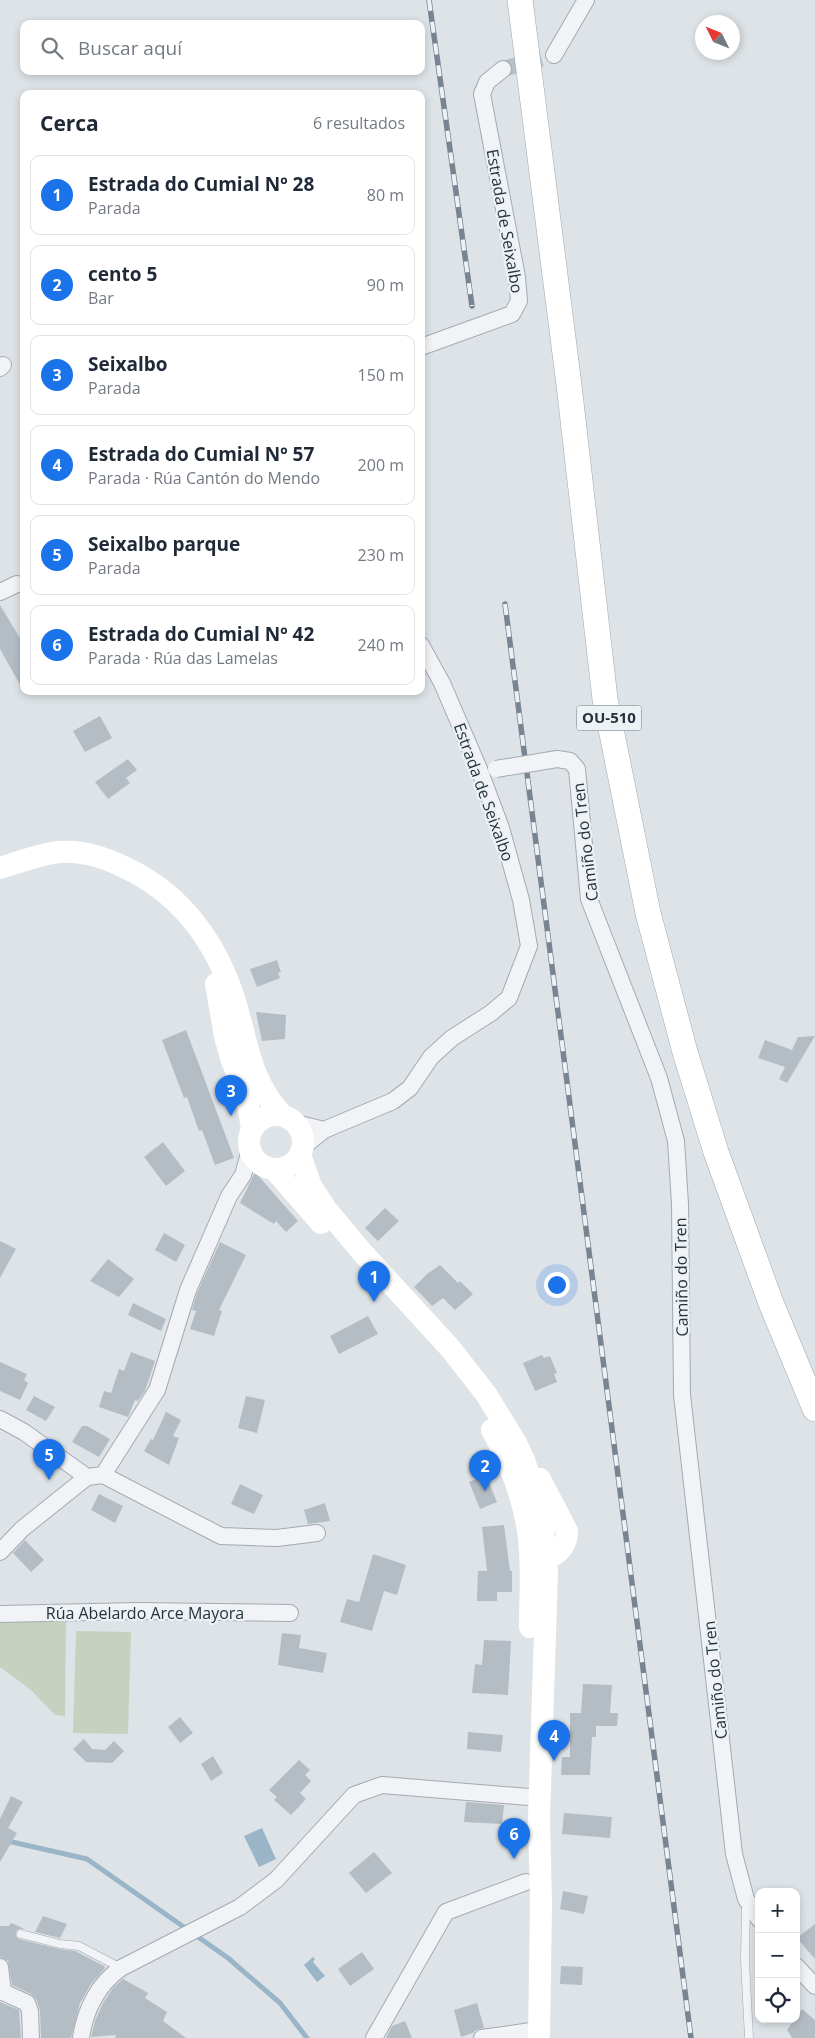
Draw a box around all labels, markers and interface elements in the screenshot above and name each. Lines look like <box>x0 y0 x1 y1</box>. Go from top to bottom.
north arrow <box>695 15 740 60</box>
search box <box>20 20 425 75</box>
icon: search <box>38 34 66 62</box>
text: Buscar aquí <box>78 35 182 61</box>
text: Cerca <box>40 109 99 137</box>
text: 6 resultados <box>313 112 405 134</box>
street label: Estrada de Seixalbo <box>481 147 529 295</box>
text: Estrada do Cumial Nº 28 <box>88 171 314 197</box>
text: 1 <box>52 184 62 206</box>
text: 80 m <box>367 184 404 206</box>
text: Parada <box>88 197 141 219</box>
text: cento 5 <box>88 261 157 287</box>
text: 2 <box>52 274 62 296</box>
text: 90 m <box>367 274 404 296</box>
text: Bar <box>88 287 114 309</box>
text: Seixalbo <box>88 351 168 377</box>
text: 3 <box>52 364 62 386</box>
text: 150 m <box>358 364 404 386</box>
text: Parada <box>88 377 141 399</box>
text: Estrada do Cumial Nº 57 <box>88 441 314 467</box>
text: 4 <box>52 454 62 476</box>
text: 200 m <box>358 454 404 476</box>
text: Parada · Rúa Cantón do Mendo <box>88 467 320 489</box>
text: Seixalbo parque <box>88 531 240 557</box>
text: 5 <box>52 544 62 566</box>
text: 230 m <box>358 544 404 566</box>
text: Parada <box>88 557 141 579</box>
text: Estrada do Cumial Nº 42 <box>88 621 314 647</box>
text: 6 <box>52 634 62 656</box>
text: 240 m <box>358 634 404 656</box>
text: Parada · Rúa das Lamelas <box>88 647 278 669</box>
road number: OU-510 <box>576 706 642 730</box>
street label: Estrada de Seixalbo <box>449 720 519 864</box>
street label: Camiño do Tren <box>567 782 603 902</box>
pin: 3 <box>215 1075 247 1116</box>
street label: Camiño do Tren <box>669 1217 693 1337</box>
pin: 1 <box>358 1261 390 1302</box>
your location <box>544 1272 570 1298</box>
pin: 5 <box>33 1439 65 1480</box>
pin: 2 <box>469 1450 501 1491</box>
street label: Rúa Abelardo Arce Mayora <box>46 1602 244 1624</box>
street label: Camiño do Tren <box>698 1620 732 1740</box>
pin: 4 <box>538 1720 570 1761</box>
pin: 6 <box>498 1818 530 1859</box>
map controls <box>755 1888 800 2023</box>
button: + <box>755 1888 800 1933</box>
button: − <box>755 1933 800 1978</box>
button: locate <box>755 1978 800 2023</box>

